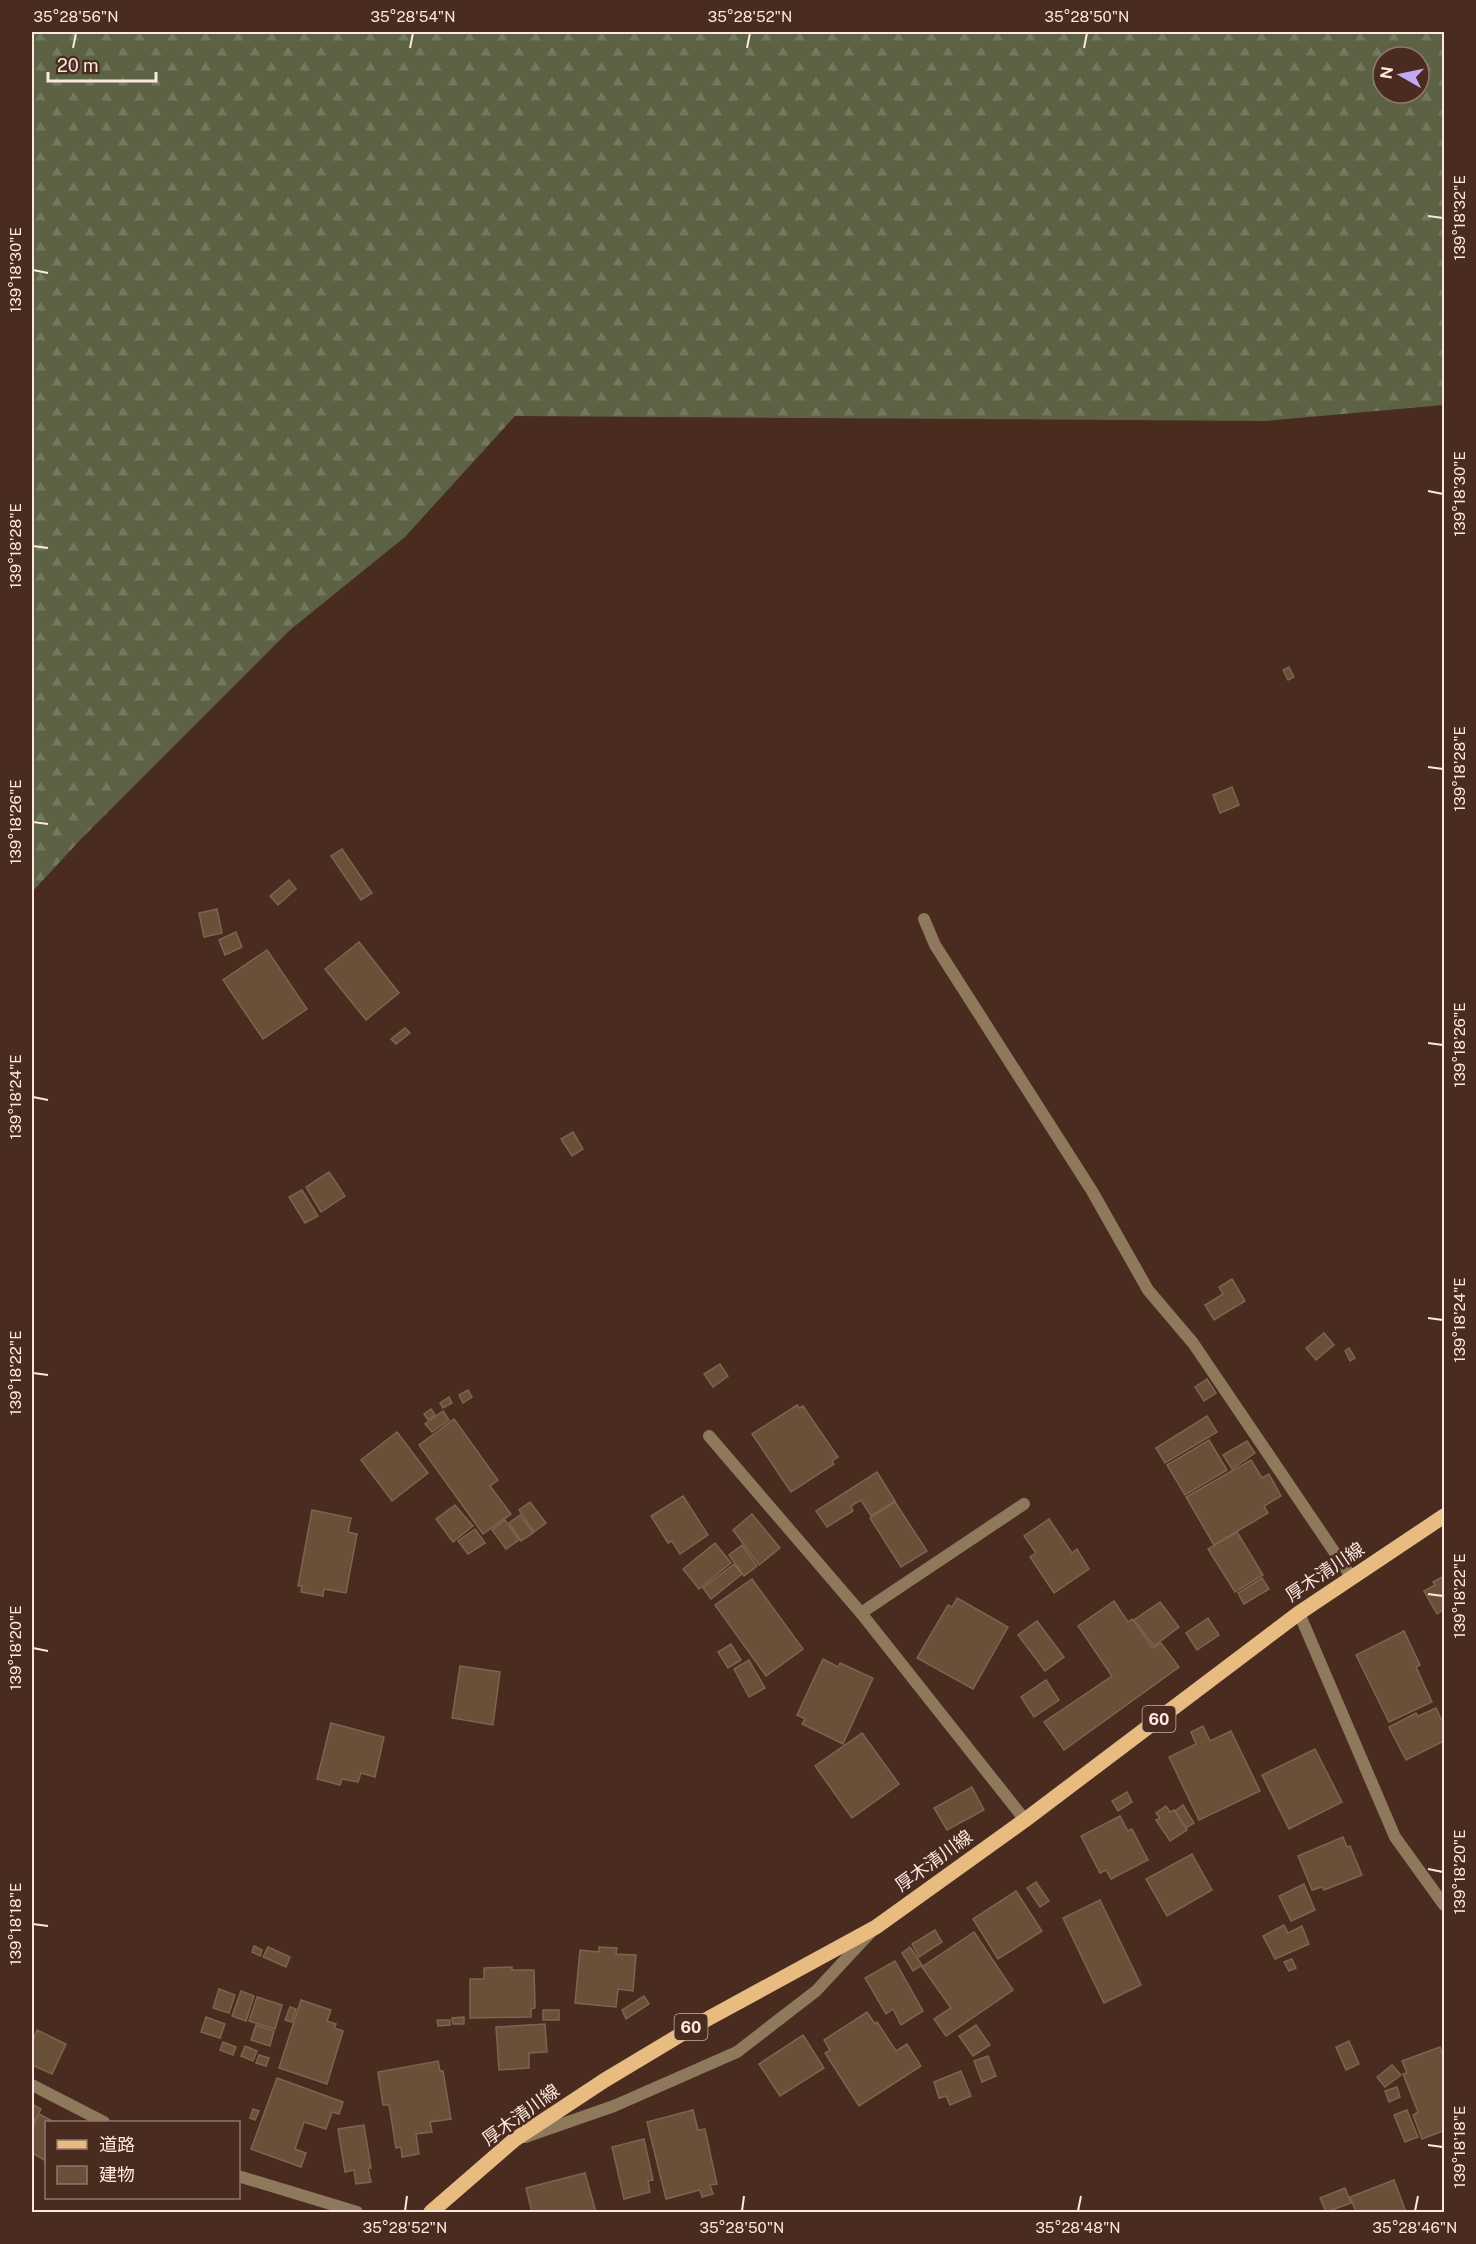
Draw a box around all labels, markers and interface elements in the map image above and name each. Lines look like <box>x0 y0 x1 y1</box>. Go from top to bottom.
text: 35°28'56"N <box>33 8 119 25</box>
text: 35°28'54"N <box>370 8 456 25</box>
text: 35°28'52"N <box>708 8 792 25</box>
text: 35°28'50"N <box>1045 8 1129 25</box>
scale bar <box>48 45 156 83</box>
north arrow <box>1371 45 1431 105</box>
text: 20 m <box>57 55 99 76</box>
text: N <box>1376 65 1397 80</box>
text: 139°18'32"E <box>1451 175 1468 261</box>
text: 139°18'30"E <box>7 227 24 313</box>
text: 139°18'30"E <box>1451 451 1468 537</box>
text: 139°18'28"E <box>7 503 24 589</box>
text: 139°18'28"E <box>1451 726 1468 812</box>
text: 139°18'26"E <box>7 779 24 865</box>
text: 139°18'26"E <box>1451 1002 1468 1088</box>
text: 139°18'24"E <box>7 1054 24 1140</box>
text: 139°18'24"E <box>1451 1277 1468 1363</box>
text: 139°18'22"E <box>7 1331 24 1415</box>
street label: 厚木清川線 <box>1282 1538 1368 1605</box>
text: 139°18'22"E <box>1451 1554 1468 1638</box>
text: 139°18'20"E <box>7 1605 24 1691</box>
road number: 60 <box>1142 1706 1176 1732</box>
street label: 厚木清川線 <box>891 1826 976 1896</box>
text: 139°18'20"E <box>1451 1829 1468 1915</box>
text: 139°18'18"E <box>7 1883 24 1965</box>
road number: 60 <box>674 2014 708 2040</box>
street label: 厚木清川線 <box>478 2080 563 2150</box>
text: 139°18'18"E <box>1451 2106 1468 2188</box>
legend <box>45 2121 240 2199</box>
text: 道路 <box>99 2134 135 2155</box>
text: 建物 <box>99 2164 135 2185</box>
text: 35°28'52"N <box>363 2219 447 2236</box>
text: 35°28'50"N <box>700 2219 784 2236</box>
text: 35°28'48"N <box>1035 2219 1121 2236</box>
text: 35°28'46"N <box>1373 2219 1457 2236</box>

